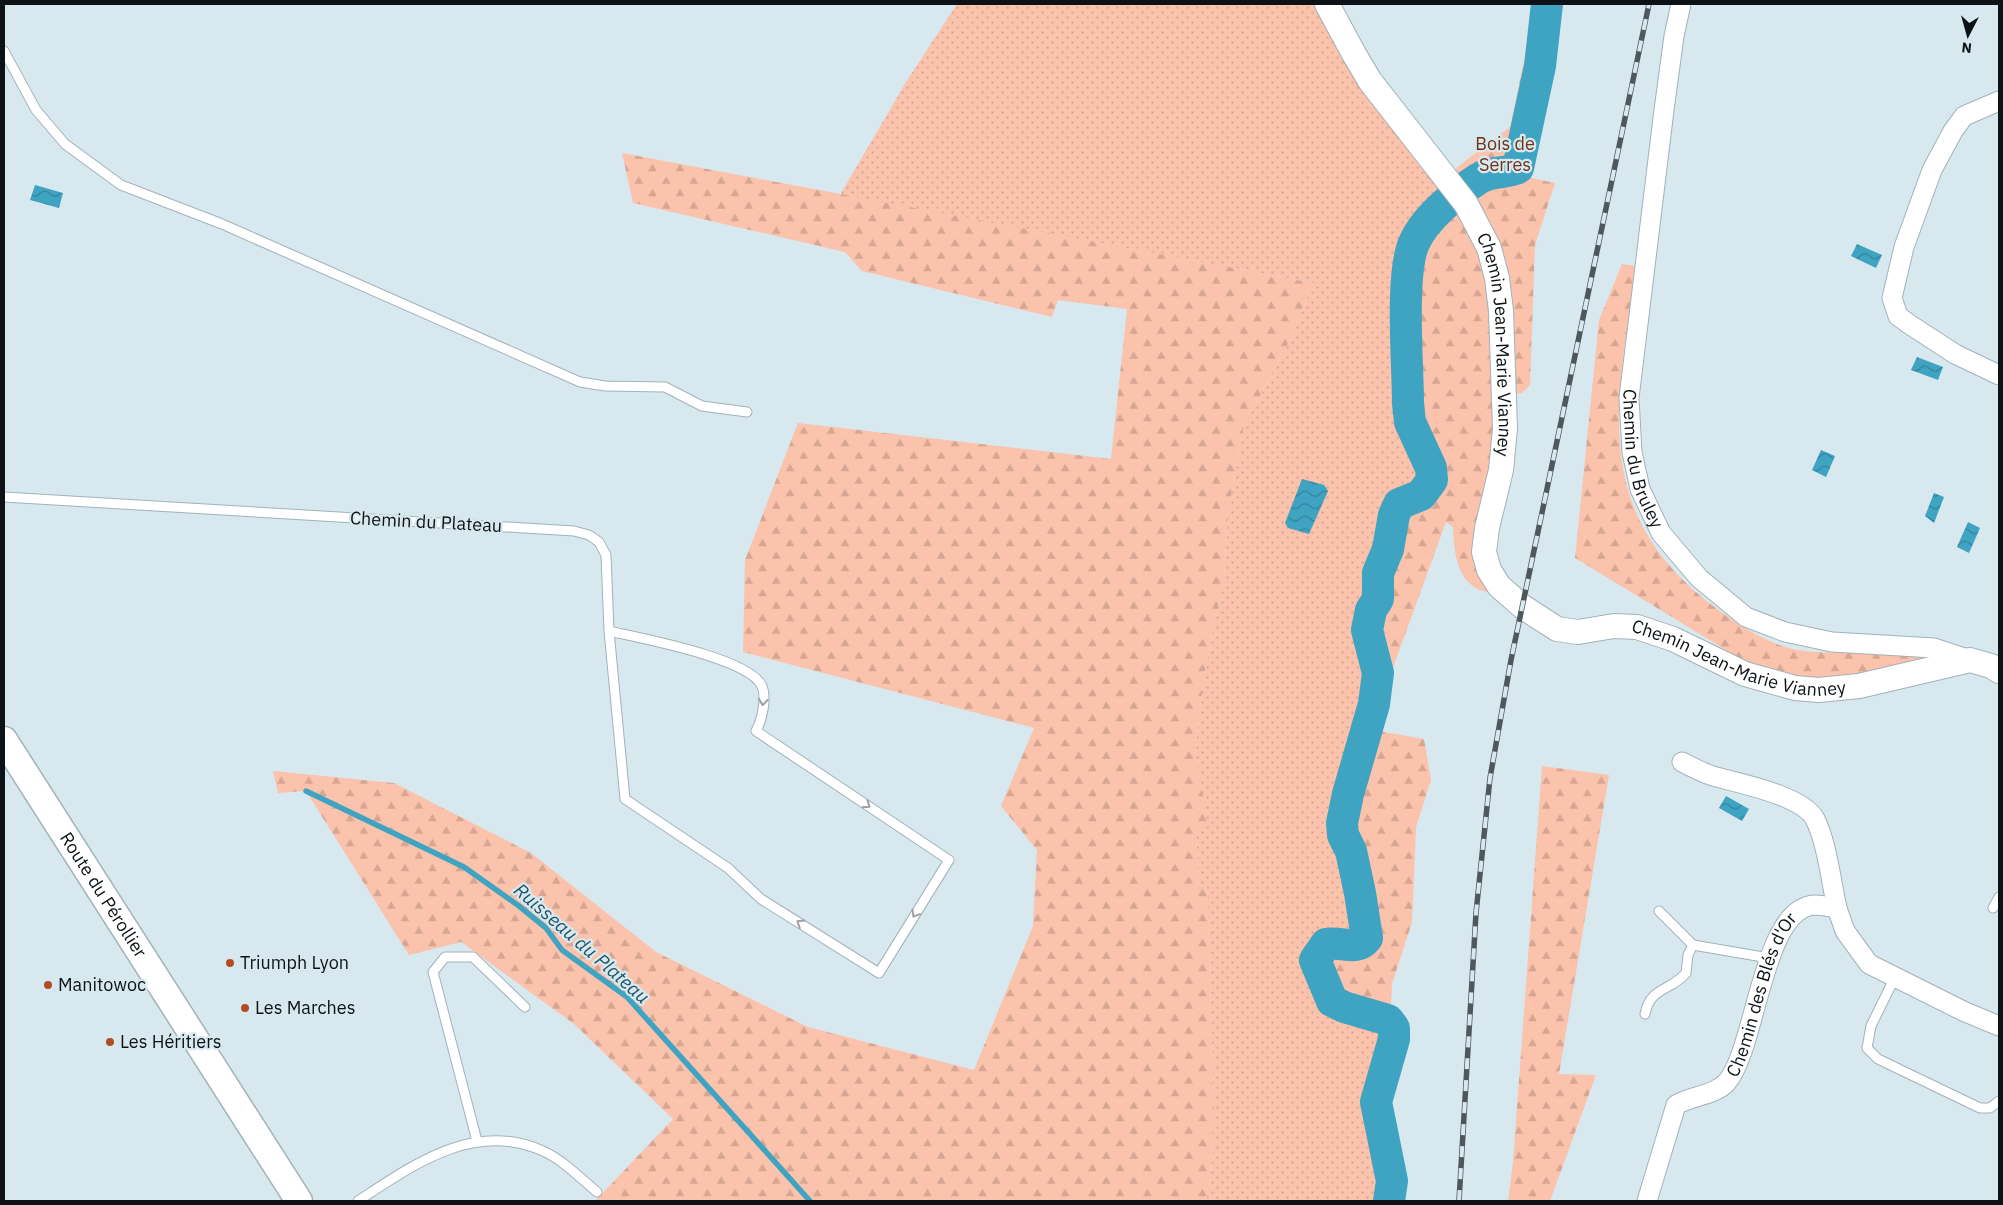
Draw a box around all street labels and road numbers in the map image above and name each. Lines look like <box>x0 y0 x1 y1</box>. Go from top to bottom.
street label: Chemin Jean-Marie Vianney <box>1472 228 1517 458</box>
street label: Chemin du Bruley <box>1618 388 1669 532</box>
street label: Chemin du Plateau <box>349 506 503 537</box>
street label: Chemin Jean-Marie Vianney <box>1629 614 1847 701</box>
street label: Route du Pérollier <box>55 828 152 962</box>
street label: Chemin des Blés d'Or <box>1721 907 1802 1081</box>

